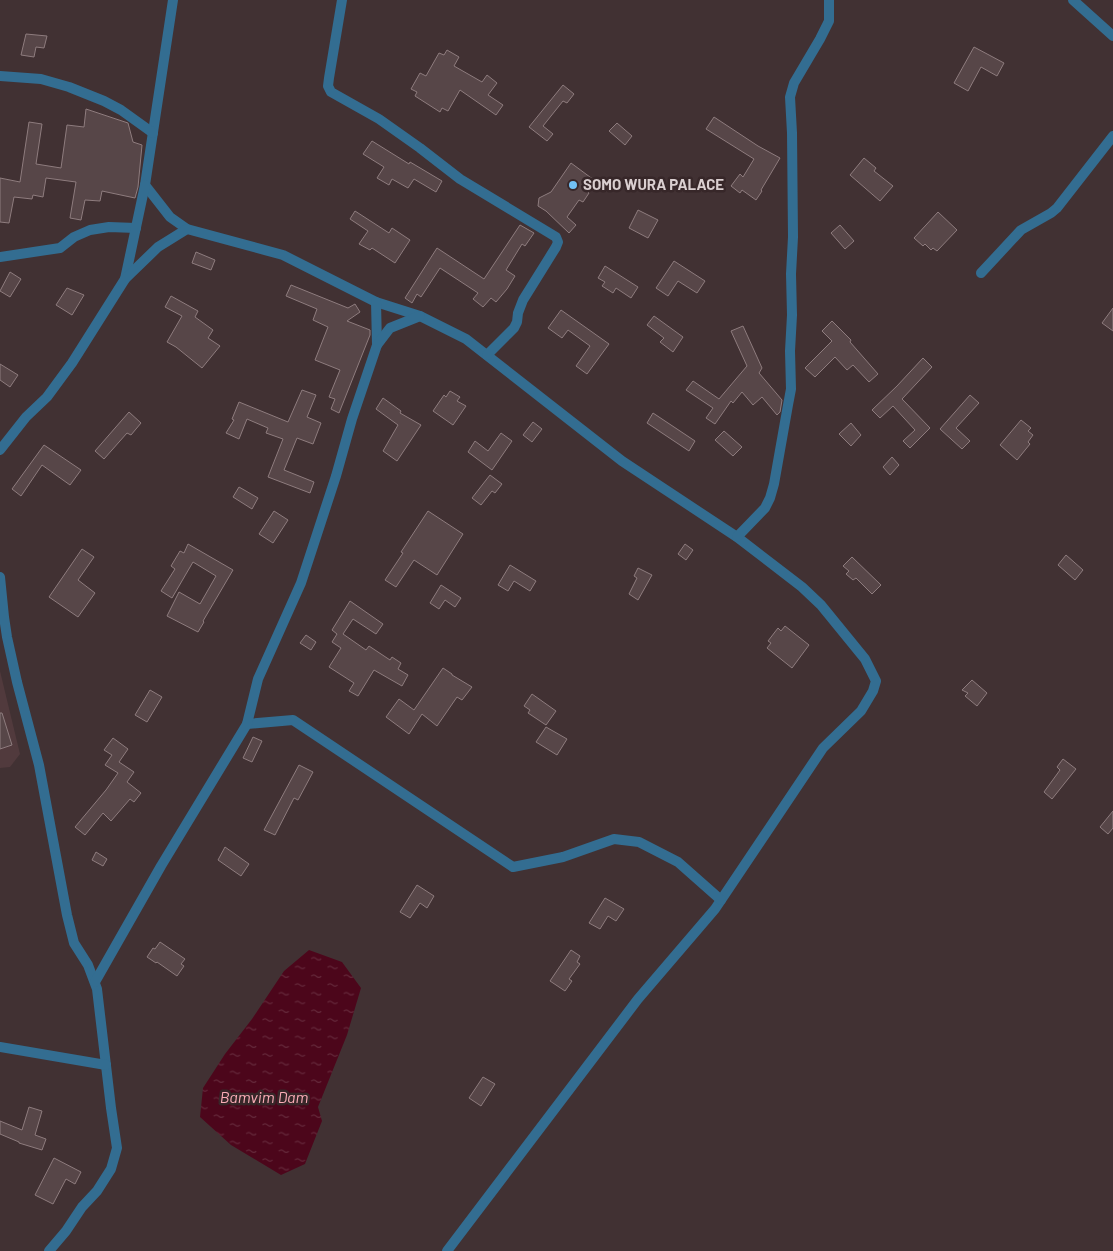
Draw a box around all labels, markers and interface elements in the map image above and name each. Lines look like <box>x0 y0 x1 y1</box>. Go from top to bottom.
place label: SOMO WURA PALACE <box>583 175 724 193</box>
marker: SOMO WURA PALACE <box>567 179 579 191</box>
water label: Bamvim Dam <box>220 1087 308 1106</box>

